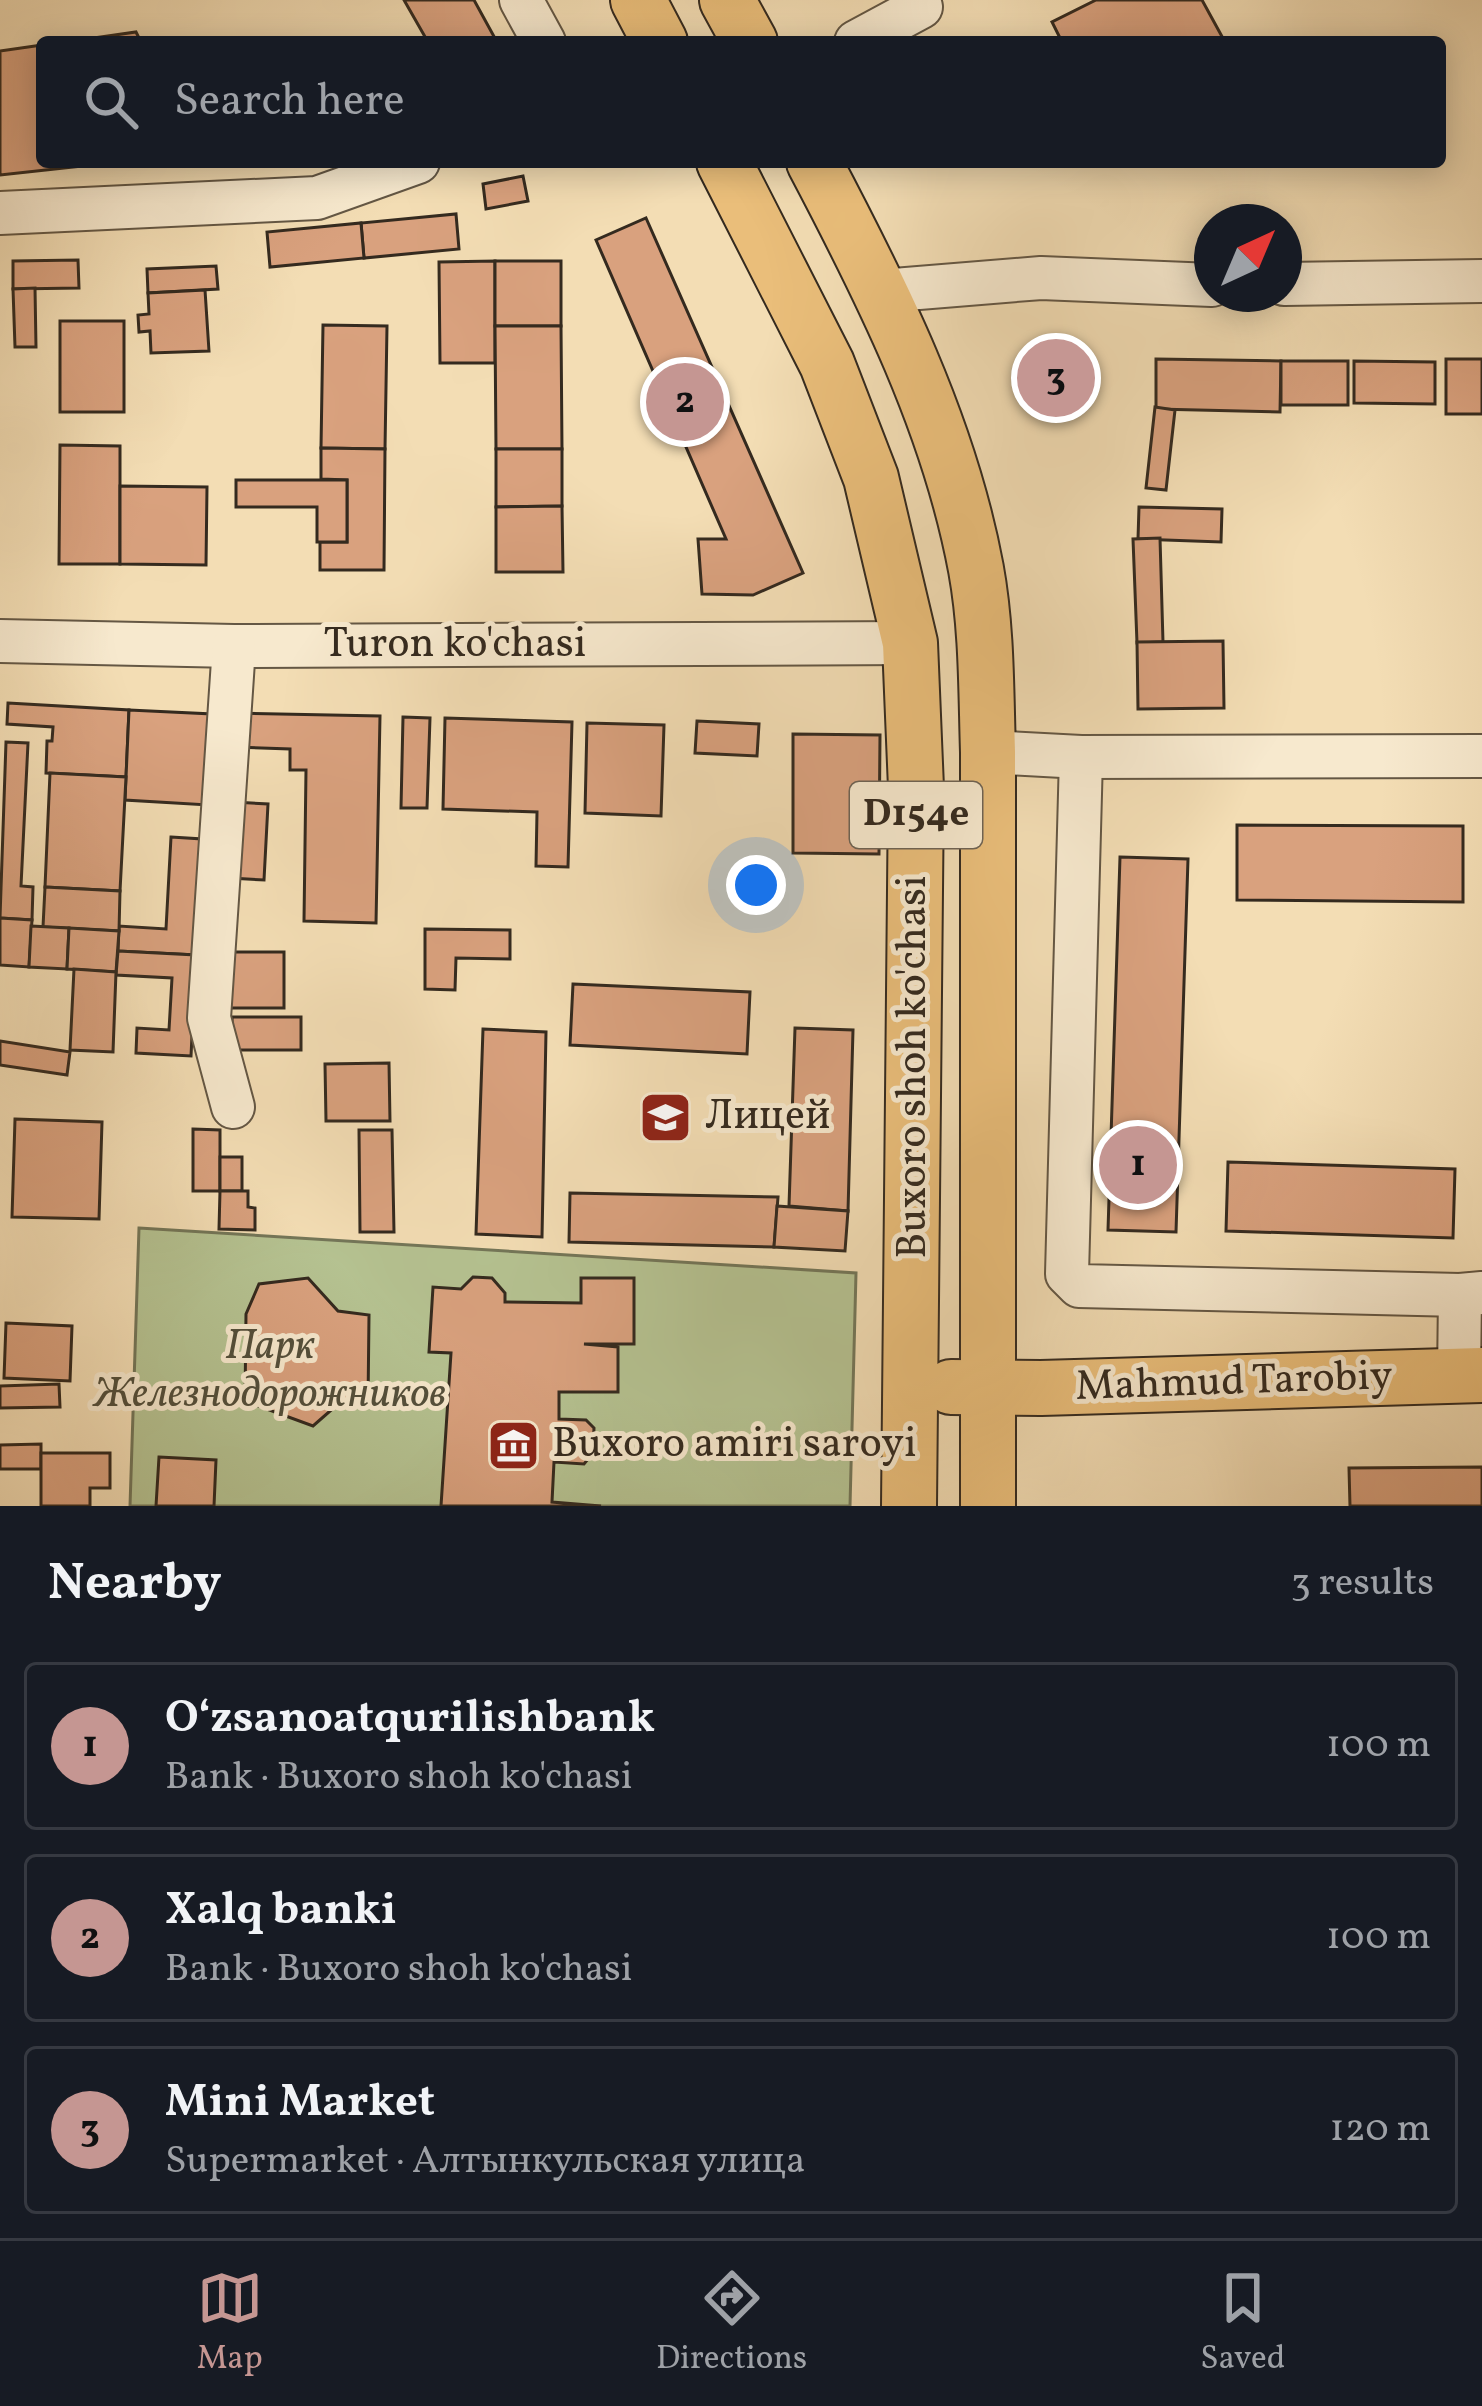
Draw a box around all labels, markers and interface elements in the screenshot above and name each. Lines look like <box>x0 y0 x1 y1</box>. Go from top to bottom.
search box <box>36 36 1446 168</box>
icon: search <box>78 69 144 135</box>
text: Search here <box>174 71 405 134</box>
north arrow <box>1194 204 1302 312</box>
pin: 3 <box>1017 333 1095 423</box>
pin: 2 <box>646 357 724 447</box>
street label: Turon ko'chasi <box>323 616 587 675</box>
road number: D154e <box>850 782 982 848</box>
your location <box>726 855 786 915</box>
street label: Buxoro shoh ko'chasi <box>885 875 944 1259</box>
place label: Лицей <box>705 1088 831 1147</box>
school or university icon: Лицей <box>638 1089 694 1145</box>
pin: 1 <box>1099 1120 1177 1210</box>
park label: Парк Железнодорожников <box>92 1318 446 1425</box>
street label: Mahmud Tarobiy <box>1074 1348 1394 1418</box>
place label: Buxoro amiri saroyi <box>552 1416 917 1475</box>
museum icon: Buxoro amiri saroyi <box>485 1417 541 1473</box>
text: Nearby <box>48 1549 222 1620</box>
text: 3 results <box>1291 1557 1434 1611</box>
text: Oʻzsanoatqurilishbank <box>165 1688 655 1751</box>
text: 1 <box>82 1719 98 1773</box>
text: 100 m <box>1326 1719 1431 1773</box>
text: Bank · Buxoro shoh ko'chasi <box>165 1751 633 1805</box>
text: Xalq banki <box>165 1880 397 1943</box>
text: 2 <box>80 1911 100 1965</box>
text: 100 m <box>1326 1911 1431 1965</box>
text: Bank · Buxoro shoh ko'chasi <box>165 1943 633 1997</box>
text: Mini Market <box>165 2072 435 2135</box>
text: 3 <box>80 2103 100 2157</box>
text: 120 m <box>1330 2103 1431 2157</box>
text: Supermarket · Алтынкульская улица <box>165 2135 805 2189</box>
tab: Map <box>197 2265 263 2383</box>
tab: Directions <box>656 2265 807 2383</box>
tab: Saved <box>1200 2265 1285 2383</box>

